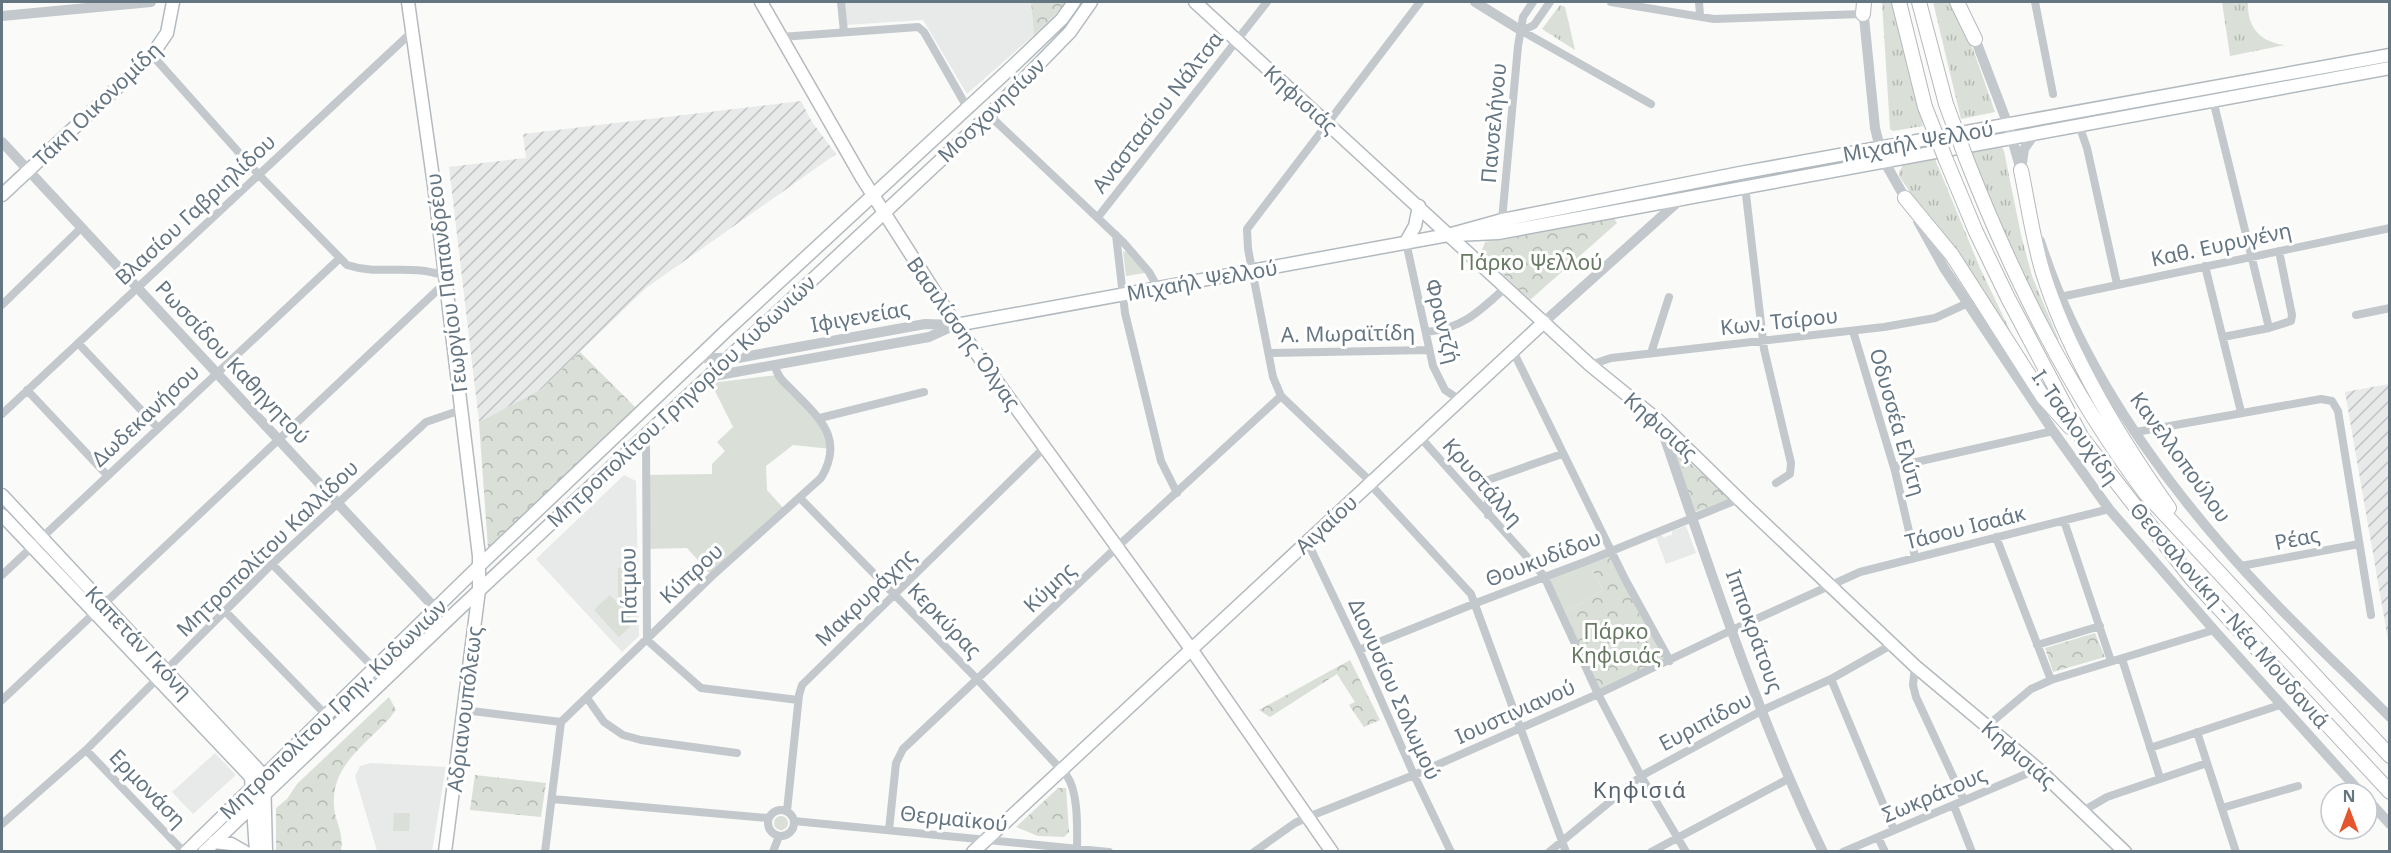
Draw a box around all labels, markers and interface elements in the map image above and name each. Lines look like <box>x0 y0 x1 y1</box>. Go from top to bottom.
street label: Αναστασίου Νάλτσα <box>1085 25 1229 199</box>
street label: Τάκη Οικονομίδη <box>27 36 167 172</box>
street label: Μοσχονησίων <box>931 52 1051 168</box>
street label: Κηφισιάς <box>1258 58 1344 140</box>
street label: Πανσελήνου <box>1474 62 1512 184</box>
street label: Μιχαήλ Ψελλού <box>1840 114 1996 168</box>
street label: Βλασίου Γαβριηλίδου <box>109 127 281 291</box>
street label: Γεωργίου Παπανδρέου <box>419 172 473 394</box>
street label: Καθ. Ευρυγένη <box>2148 215 2294 273</box>
park label: Πάρκο Ψελλού <box>1459 248 1603 276</box>
street label: Βασιλίσσης Όλγας <box>901 251 1027 415</box>
street label: Μιχαήλ Ψελλού <box>1124 253 1280 307</box>
street label: Μητροπολίτου Γρηγορίου Κυδωνιών <box>541 269 821 533</box>
street label: Ρωσσίδου Καθηγητού <box>150 274 316 450</box>
street label: Φραντζή <box>1419 276 1467 366</box>
street label: Ιφιγενείας <box>808 294 912 338</box>
street label: Κων. Τσίρου <box>1719 301 1839 341</box>
street label: Α. Μωραϊτίδη <box>1281 318 1415 348</box>
street label: Οδυσσέα Ελύτη <box>1864 345 1932 499</box>
street label: Δωδεκανήσου <box>85 358 205 472</box>
street label: Ι. Τσαλουχίδη <box>2026 364 2126 490</box>
street label: Κηφισιάς <box>1618 385 1704 467</box>
street label: Κανελλοπούλου <box>2124 386 2238 528</box>
street label: Κρυστάλλη <box>1437 432 1529 532</box>
street label: Μητροπολίτου Καλλίδου <box>170 454 364 642</box>
street label: Αιγαίου <box>1289 488 1363 560</box>
street label: Θεσσαλονίκη - Νέα Μουδανιά <box>2124 496 2336 734</box>
street label: Τάσου Ισαάκ <box>1902 498 2029 555</box>
street label: Ρέας <box>2272 520 2322 556</box>
street label: Θουκυδίδου <box>1481 523 1605 593</box>
street label: Κύπρου <box>653 537 729 609</box>
street label: Μακρυράχης <box>809 542 921 652</box>
street label: Πάτμου <box>613 547 643 625</box>
street label: Κύμης <box>1017 556 1081 618</box>
street label: Ιπποκράτους <box>1720 566 1790 696</box>
street label: Κερκύρας <box>902 576 988 664</box>
street label: Καπετάν Γκόνη <box>79 579 199 705</box>
street label: Μητροπολίτου Γρηγ. Κυδωνιών <box>213 593 453 825</box>
street label: Διονυσίου Σολωμού <box>1342 594 1448 784</box>
park label: Πάρκο Κηφισιάς <box>1571 617 1661 669</box>
street label: Αδριανουπόλεως <box>440 624 488 794</box>
street label: Ιουστινιανού <box>1451 672 1579 750</box>
street label: Ευριπίδου <box>1654 685 1756 757</box>
street label: Κηφισιάς <box>1976 714 2062 794</box>
street label: Ερμονάση <box>104 743 192 833</box>
street label: Σωκράτους <box>1878 759 1990 829</box>
district label: Κηφισιά <box>1593 774 1687 804</box>
north arrow <box>2319 781 2379 841</box>
text: N <box>2342 785 2356 807</box>
street label: Θερμαϊκού <box>899 798 1009 838</box>

